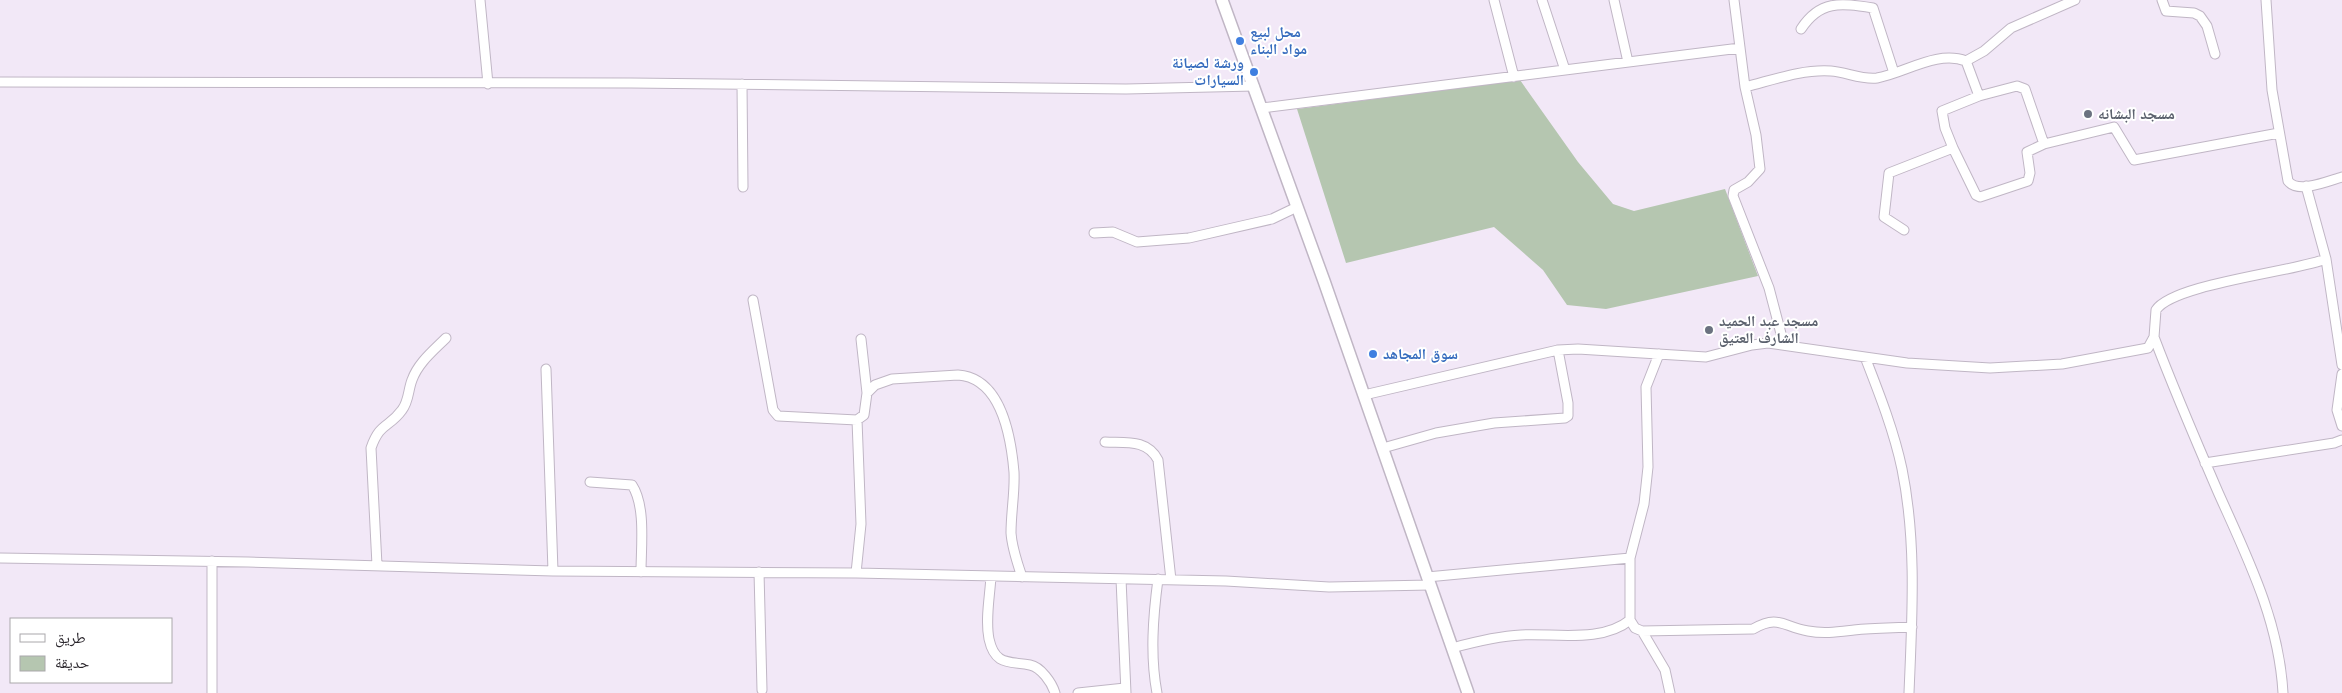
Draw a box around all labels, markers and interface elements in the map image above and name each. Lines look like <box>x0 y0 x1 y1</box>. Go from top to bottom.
place label: محل لبيع مواد البناء <box>1250 21 1307 60</box>
marker: محل لبيع مواد البناء <box>1234 35 1246 47</box>
place label: ورشة لصيانة السيارات <box>1172 52 1244 91</box>
marker: ورشة لصيانة السيارات <box>1248 66 1260 78</box>
place label: مسجد البشانه <box>2098 103 2175 125</box>
marker: مسجد البشانه <box>2082 108 2094 120</box>
place label: مسجد عبد الحميد الشارف العتيق <box>1719 310 1818 349</box>
marker: مسجد عبد الحميد الشارف العتيق <box>1703 324 1715 336</box>
place label: سوق المجاهد <box>1383 343 1458 365</box>
marker: سوق المجاهد <box>1367 348 1379 360</box>
legend <box>10 618 172 683</box>
text: طريق <box>55 627 86 649</box>
text: حديقة <box>55 652 90 674</box>

